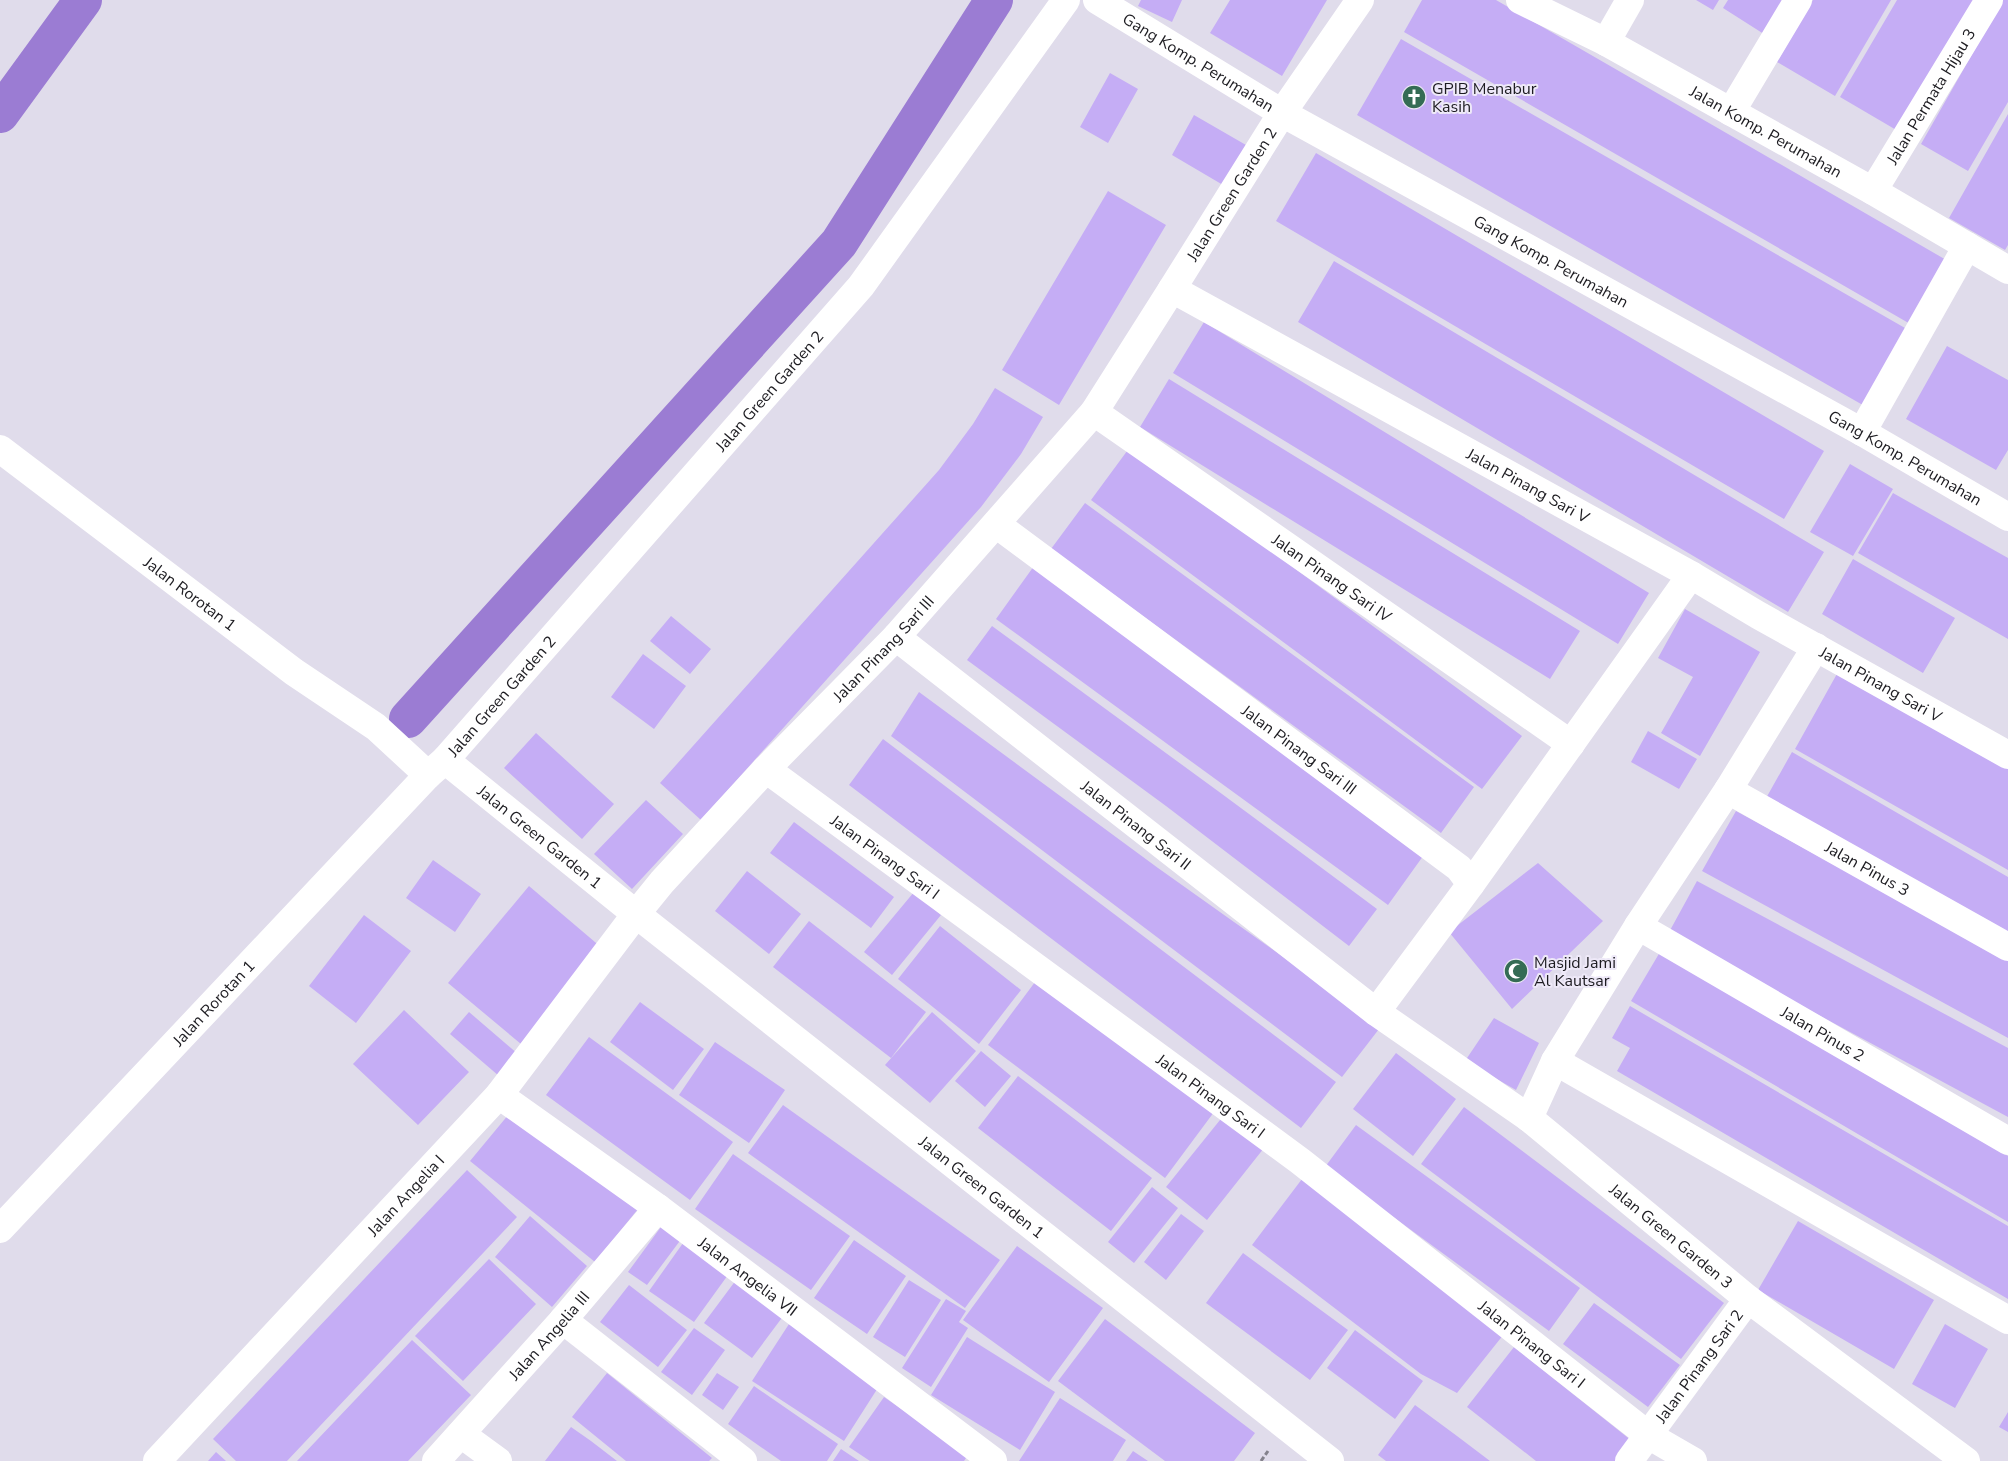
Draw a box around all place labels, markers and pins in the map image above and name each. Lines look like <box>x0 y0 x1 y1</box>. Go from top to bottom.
place label: GPIB Menabur Kasih <box>1432 78 1537 118</box>
church icon: GPIB Menabur Kasih <box>1401 84 1427 110</box>
place label: Masjid Jami Al Kautsar <box>1534 952 1616 992</box>
mosque icon: Masjid Jami Al Kautsar <box>1503 958 1529 984</box>

